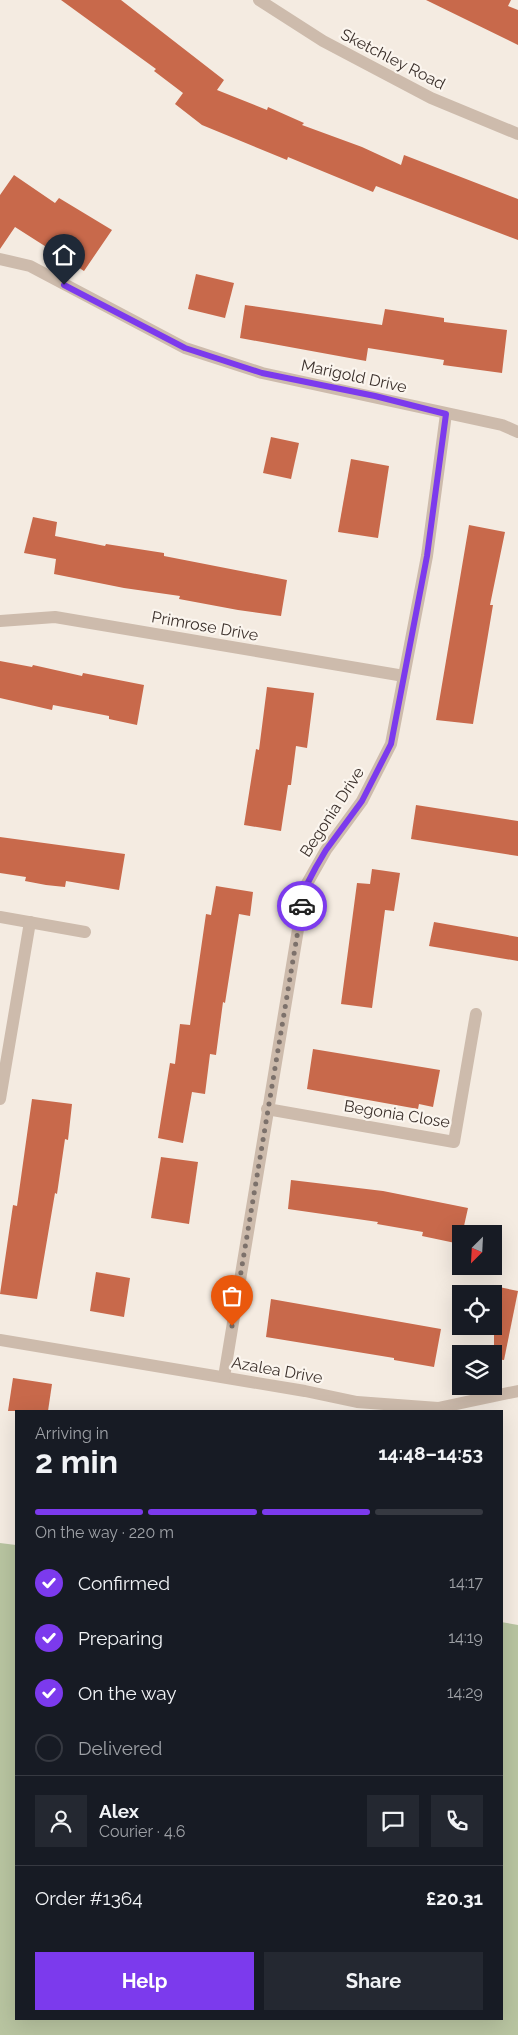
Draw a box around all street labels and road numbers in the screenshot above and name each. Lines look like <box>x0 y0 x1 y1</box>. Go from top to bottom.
street label: Sketchley Road <box>338 25 448 94</box>
street label: Marigold Drive <box>299 356 409 396</box>
street label: Primrose Drive <box>150 607 260 645</box>
street label: Begonia Drive <box>296 764 368 860</box>
street label: Begonia Close <box>343 1096 451 1132</box>
street label: Azalea Drive <box>230 1353 324 1387</box>

